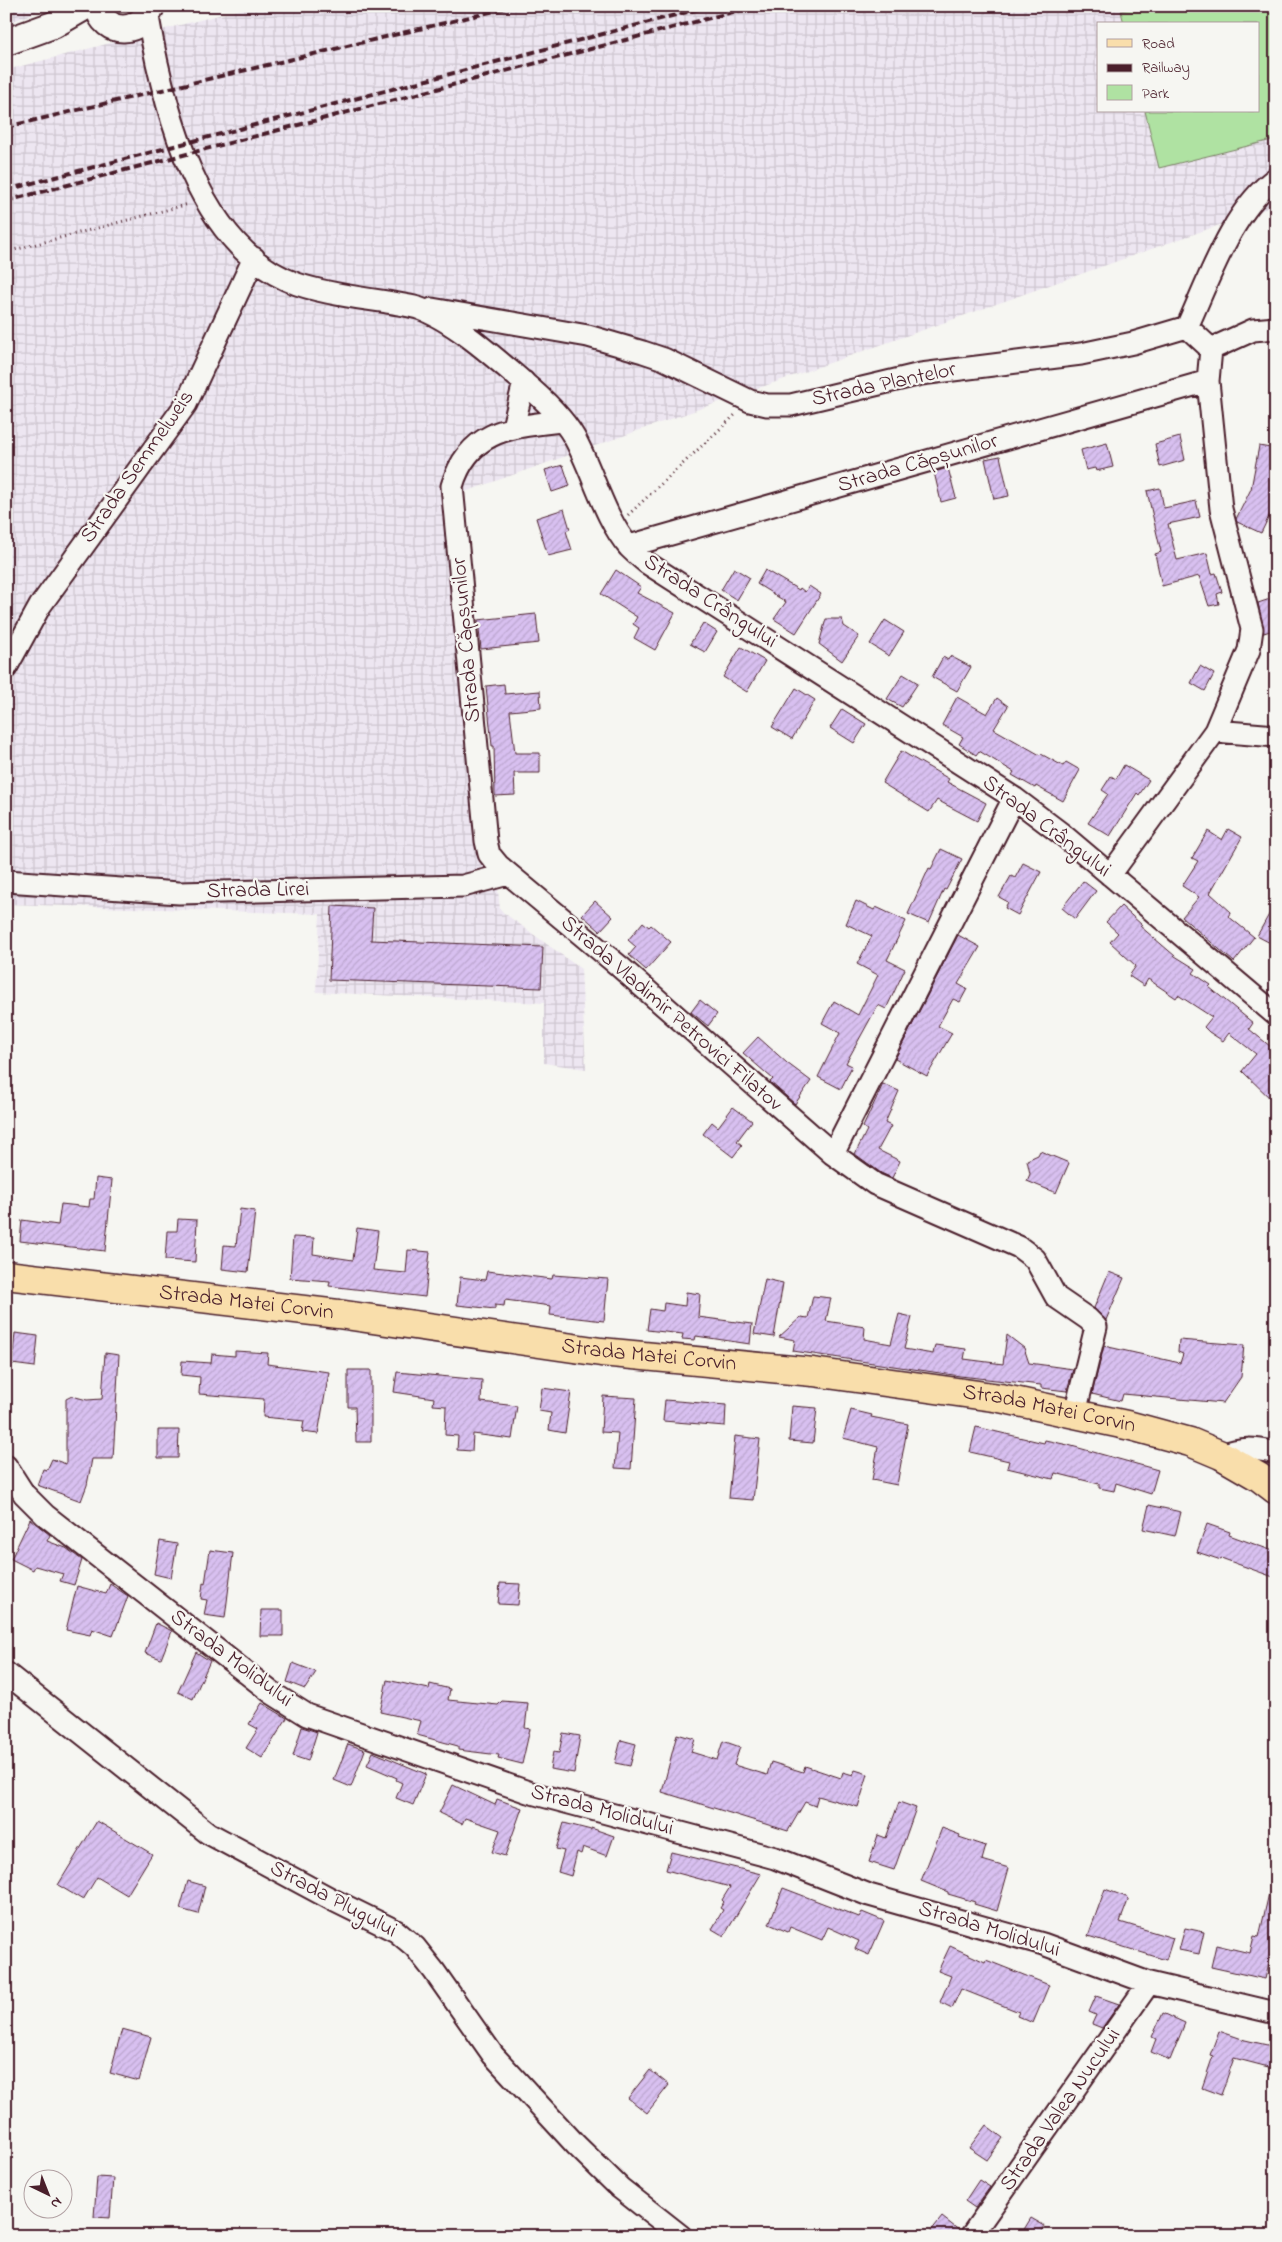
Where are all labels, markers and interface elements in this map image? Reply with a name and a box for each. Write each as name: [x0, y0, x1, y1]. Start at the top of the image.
legend: [1097, 22, 1260, 112]
text: Road: [1142, 33, 1175, 55]
text: Railway: [1142, 57, 1190, 80]
text: Park: [1142, 83, 1170, 105]
street label: Strada Plantelor: [809, 354, 959, 416]
street label: Strada Semmelweis: [73, 384, 203, 550]
street label: Strada Căpșunilor: [834, 426, 1002, 502]
street label: Strada Crângului: [636, 547, 783, 658]
street label: Strada Căpșunilor: [444, 556, 490, 724]
street label: Strada Crângului: [974, 768, 1117, 887]
street label: Strada Lirei: [206, 874, 310, 908]
street label: Strada Vladimir Petrovici Filatov: [553, 908, 790, 1120]
street label: Strada Matei Corvin: [157, 1277, 335, 1329]
street label: Strada Matei Corvin: [559, 1330, 738, 1381]
street label: Strada Matei Corvin: [961, 1377, 1138, 1443]
street label: Strada Molidului: [163, 1602, 299, 1716]
street label: Strada Molidului: [527, 1777, 677, 1845]
street label: Strada Plugului: [263, 1853, 402, 1948]
street label: Strada Molidului: [914, 1893, 1064, 1967]
street label: Strada Valea Nucului: [993, 2022, 1129, 2198]
north arrow: [22, 2170, 72, 2220]
text: N: [45, 2192, 66, 2213]

